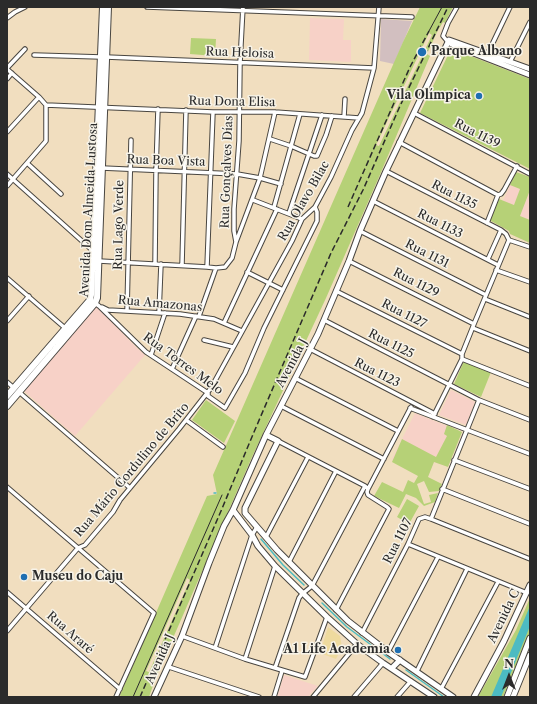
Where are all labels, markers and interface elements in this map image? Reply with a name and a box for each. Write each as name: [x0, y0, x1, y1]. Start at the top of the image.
street label: Rua Heloisa: [205, 45, 275, 61]
place label: Parque Albano: [431, 45, 522, 59]
marker: Parque Albano: [416, 46, 428, 58]
place label: Vila Olímpica: [387, 89, 471, 103]
marker: Vila Olímpica: [474, 91, 484, 101]
street label: Rua Dona Elisa: [188, 94, 276, 110]
street label: Rua Gonçalves Días: [218, 115, 236, 229]
street label: Rua 1139: [452, 116, 502, 152]
street label: Avenida Dom Almeida Lustosa: [77, 122, 101, 298]
street label: Rua Boa Vista: [126, 152, 206, 170]
street label: Rua Olavo Bilac: [275, 158, 333, 244]
street label: Rua 1135: [429, 177, 479, 213]
street label: Rua Lago Verde: [111, 180, 127, 270]
street label: Rua 1133: [415, 206, 465, 242]
street label: Rua 1131: [403, 237, 451, 271]
street label: Rua 1129: [391, 265, 441, 301]
street label: Rua Amazonas: [117, 293, 203, 315]
street label: Rua 1127: [379, 297, 429, 331]
street label: Rua 1125: [366, 326, 416, 362]
street label: Rua Torres Melo: [140, 330, 226, 398]
street label: Avenida J: [273, 336, 311, 390]
street label: Rua 1123: [352, 355, 402, 391]
street label: Rua Mário Cordulino de Brito: [72, 400, 192, 540]
street label: Rua 1107: [380, 516, 416, 566]
place label: Museu do Caju: [32, 570, 123, 584]
marker: Museu do Caju: [19, 572, 29, 582]
street label: Avenida C: [485, 587, 523, 645]
street label: Rua Araré: [44, 609, 96, 657]
street label: Avenida J: [143, 632, 177, 686]
place label: A1 Life Academia: [283, 643, 390, 657]
marker: A1 Life Academia: [393, 645, 403, 655]
north arrow: [489, 656, 529, 696]
text: N: [504, 657, 514, 671]

